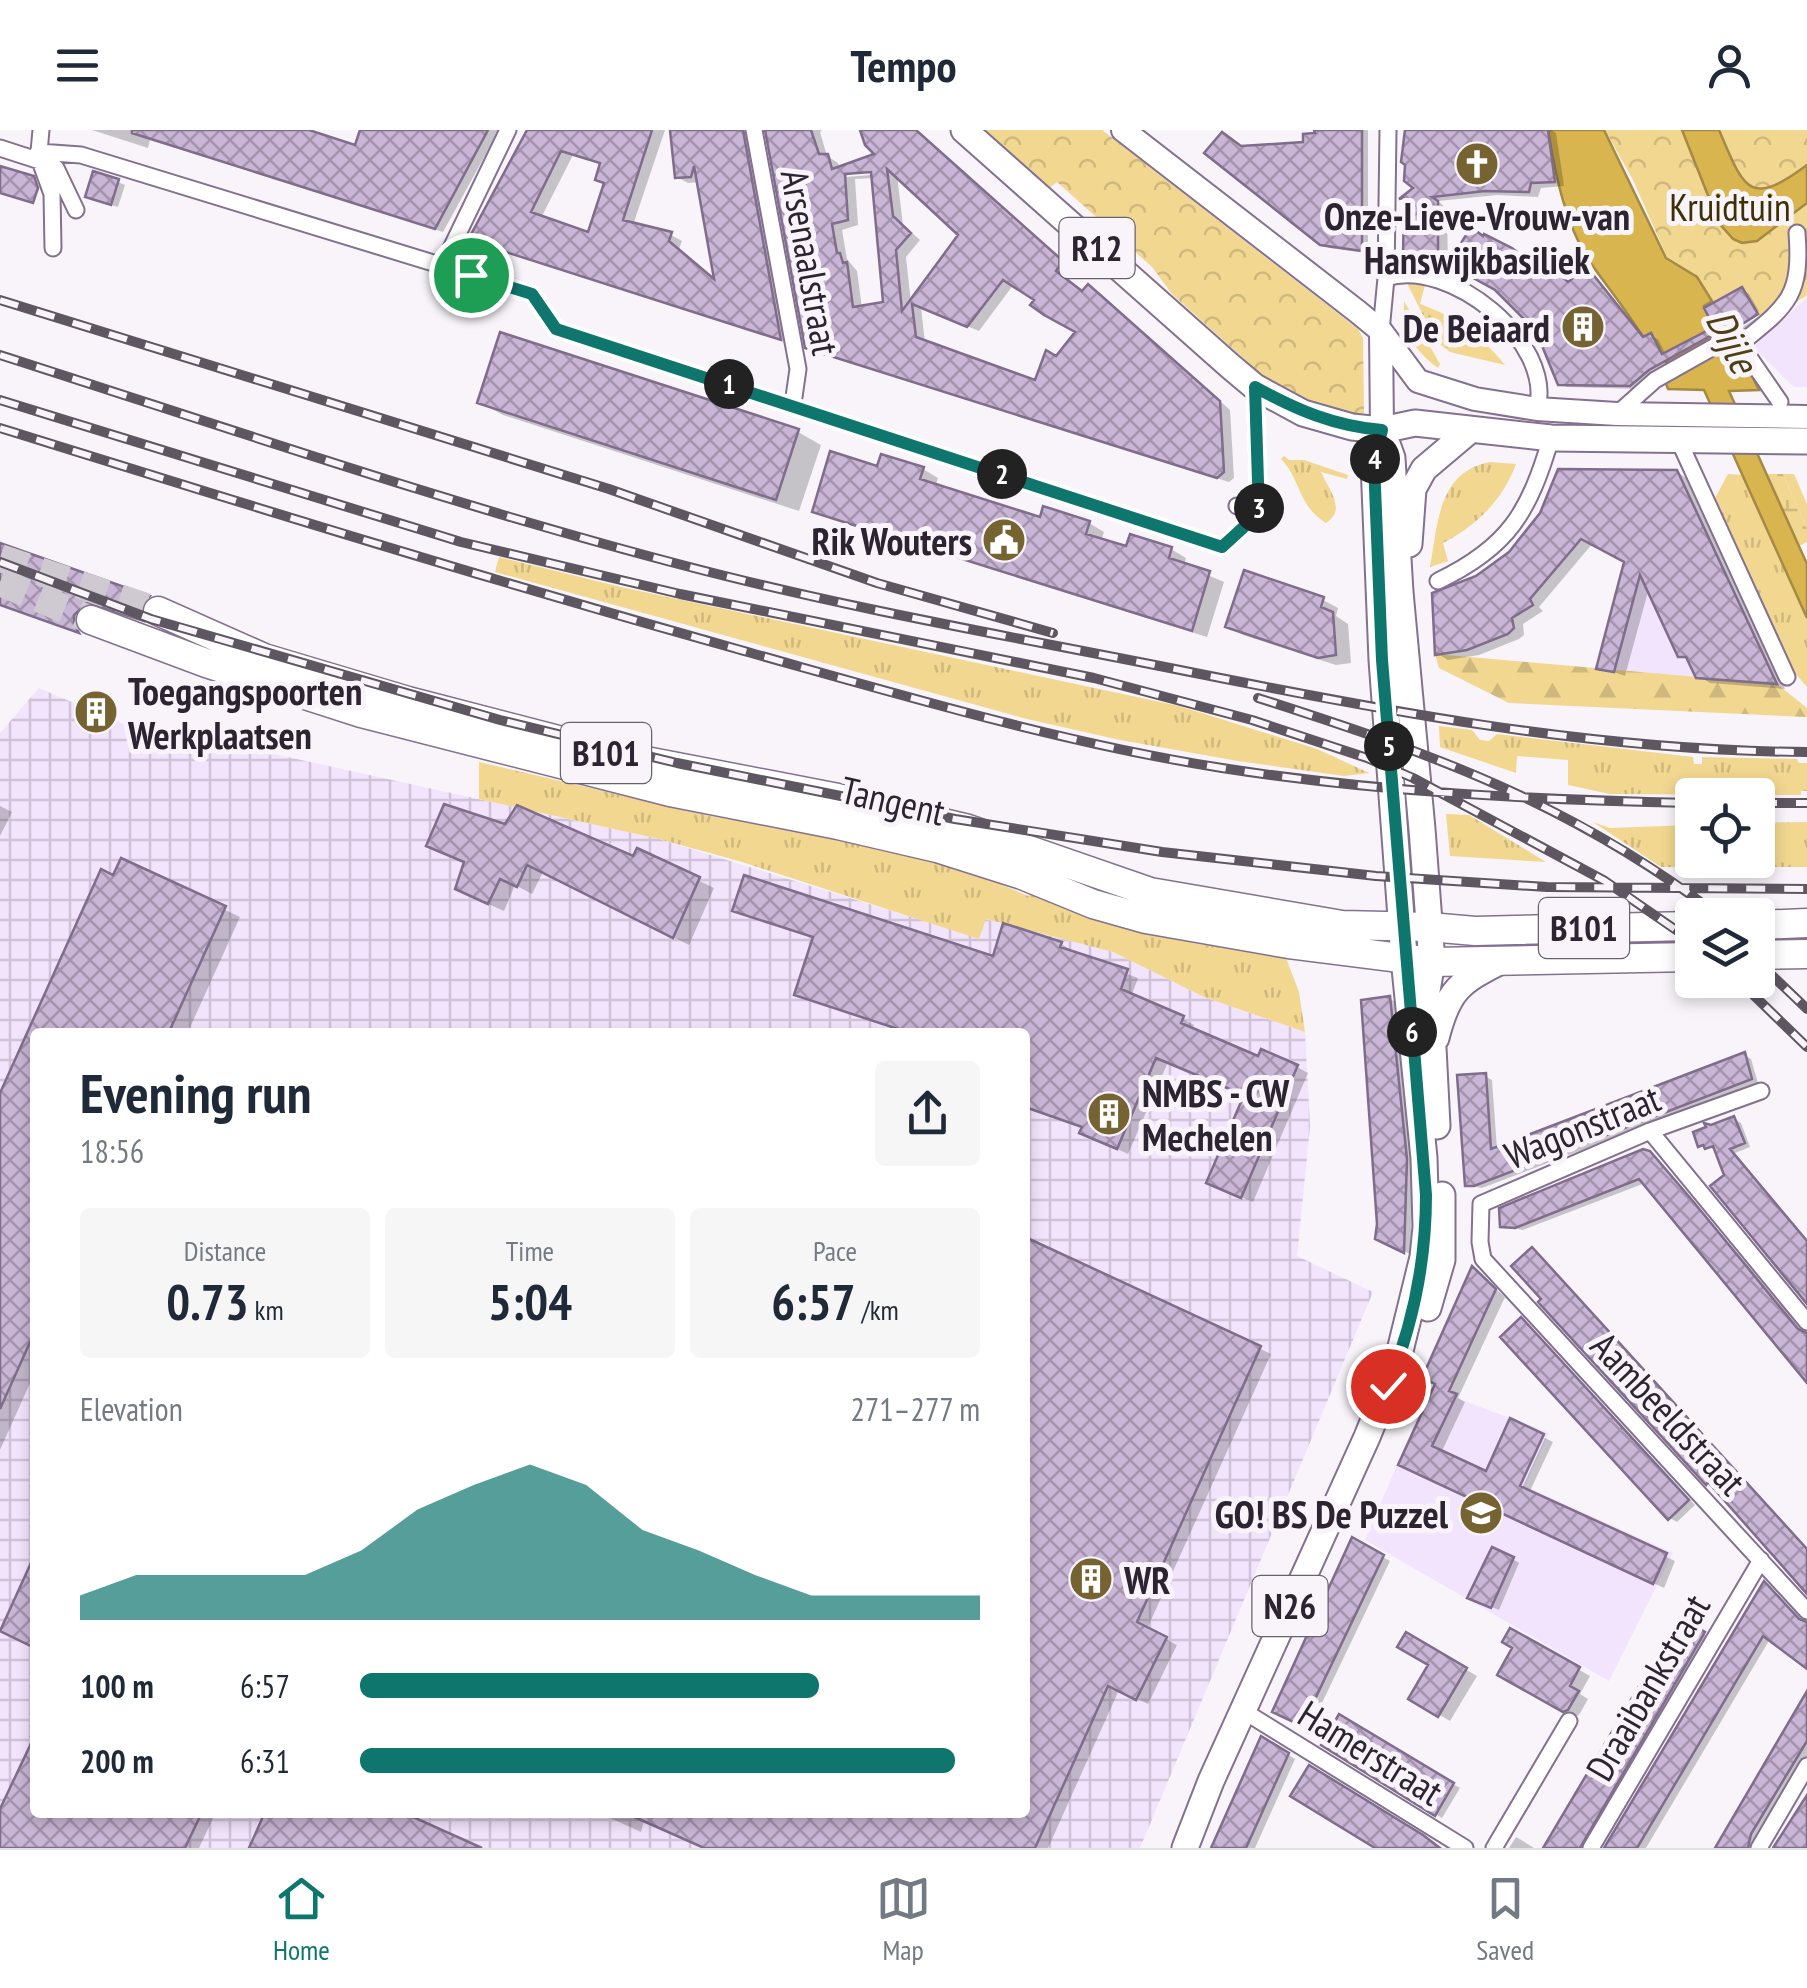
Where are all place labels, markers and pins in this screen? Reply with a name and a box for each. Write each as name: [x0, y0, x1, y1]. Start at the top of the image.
church icon: Onze-Lieve-Vrouw-van Hanswijkbasiliek: [1454, 141, 1500, 187]
place label: Onze-Lieve-Vrouw-van Hanswijkbasiliek: [1324, 191, 1630, 284]
pin: [429, 233, 514, 318]
place label: De Beiaard: [1403, 303, 1550, 352]
building icon: De Beiaard: [1560, 304, 1606, 350]
pin: 1: [704, 359, 754, 409]
pin: 4: [1350, 434, 1400, 484]
pin: 2: [977, 449, 1027, 499]
pin: 3: [1234, 483, 1284, 533]
place label: Rik Wouters: [811, 516, 972, 565]
public building icon: Rik Wouters: [981, 517, 1027, 563]
place label: Toegangspoorten Werkplaatsen: [127, 666, 362, 759]
building icon: Toegangspoorten Werkplaatsen: [73, 689, 119, 735]
pin: 5: [1364, 721, 1414, 771]
pin: 6: [1387, 1007, 1437, 1057]
place label: NMBS - CW Mechelen: [1142, 1068, 1290, 1161]
building icon: NMBS - CW Mechelen: [1086, 1091, 1132, 1137]
pin: [1346, 1344, 1431, 1429]
place label: GO! BS De Puzzel: [1215, 1489, 1449, 1538]
school or university icon: GO! BS De Puzzel: [1458, 1490, 1504, 1536]
place label: WR: [1123, 1555, 1170, 1604]
building icon: WR: [1068, 1556, 1114, 1602]

